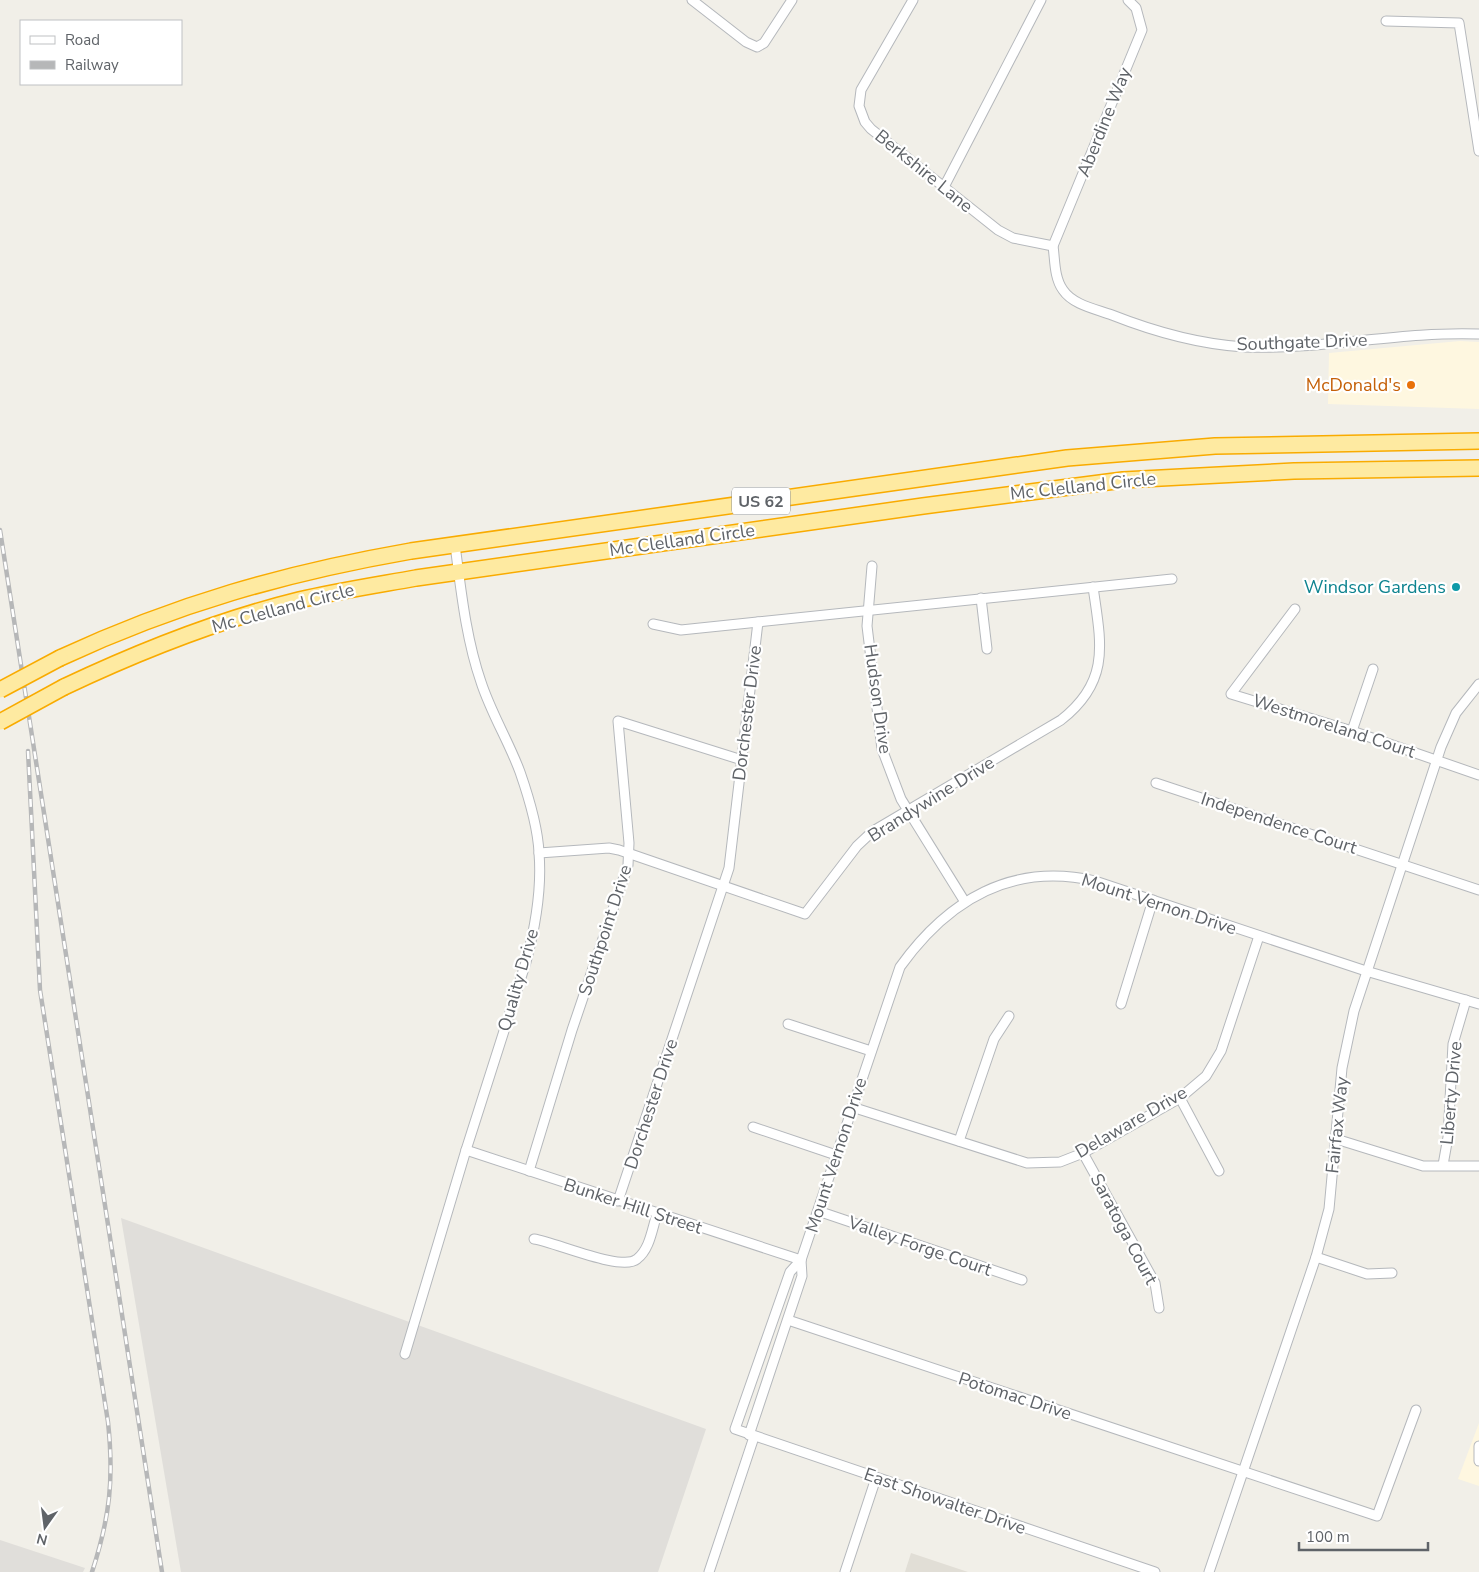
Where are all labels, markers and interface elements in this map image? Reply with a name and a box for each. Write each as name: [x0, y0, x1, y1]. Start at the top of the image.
legend: [20, 20, 182, 85]
text: Road: [65, 30, 100, 50]
text: Railway: [65, 55, 119, 75]
street label: Aberdine Way: [1071, 63, 1137, 180]
street label: Berkshire Lane: [870, 124, 978, 218]
street label: Southgate Drive: [1236, 328, 1368, 356]
place label: McDonald's: [1306, 373, 1401, 397]
marker: McDonald's: [1405, 379, 1417, 391]
street label: Mc Clelland Circle: [1009, 466, 1157, 506]
road number: US 62: [732, 488, 790, 514]
street label: Mc Clelland Circle: [608, 518, 756, 562]
place label: Windsor Gardens: [1304, 575, 1446, 599]
street label: Mc Clelland Circle: [209, 577, 357, 639]
marker: Windsor Gardens: [1450, 581, 1462, 593]
street label: Hudson Drive: [858, 643, 898, 755]
street label: Dorchester Drive: [727, 644, 767, 782]
street label: Westmoreland Court: [1250, 688, 1419, 764]
street label: Brandywine Drive: [863, 750, 999, 848]
street label: Independence Court: [1198, 786, 1361, 860]
street label: Southpoint Drive: [573, 862, 637, 998]
street label: Mount Vernon Drive: [1078, 868, 1240, 940]
street label: Quality Drive: [492, 926, 544, 1034]
street label: Dorchester Drive: [619, 1036, 683, 1172]
street label: Liberty Drive: [1435, 1040, 1467, 1146]
street label: Mount Vernon Drive: [800, 1074, 872, 1236]
street label: Fairfax Way: [1320, 1075, 1354, 1175]
street label: Delaware Drive: [1071, 1080, 1191, 1164]
street label: Saratoga Court: [1085, 1169, 1164, 1289]
street label: Bunker Hill Street: [561, 1172, 706, 1240]
street label: Valley Forge Court: [844, 1210, 996, 1282]
street label: Potomac Drive: [955, 1366, 1075, 1426]
street label: East Showalter Drive: [861, 1462, 1029, 1540]
north arrow: [20, 1502, 70, 1552]
scale bar: [1299, 1520, 1428, 1552]
text: 100 m: [1306, 1527, 1350, 1547]
text: N: [35, 1529, 49, 1550]

